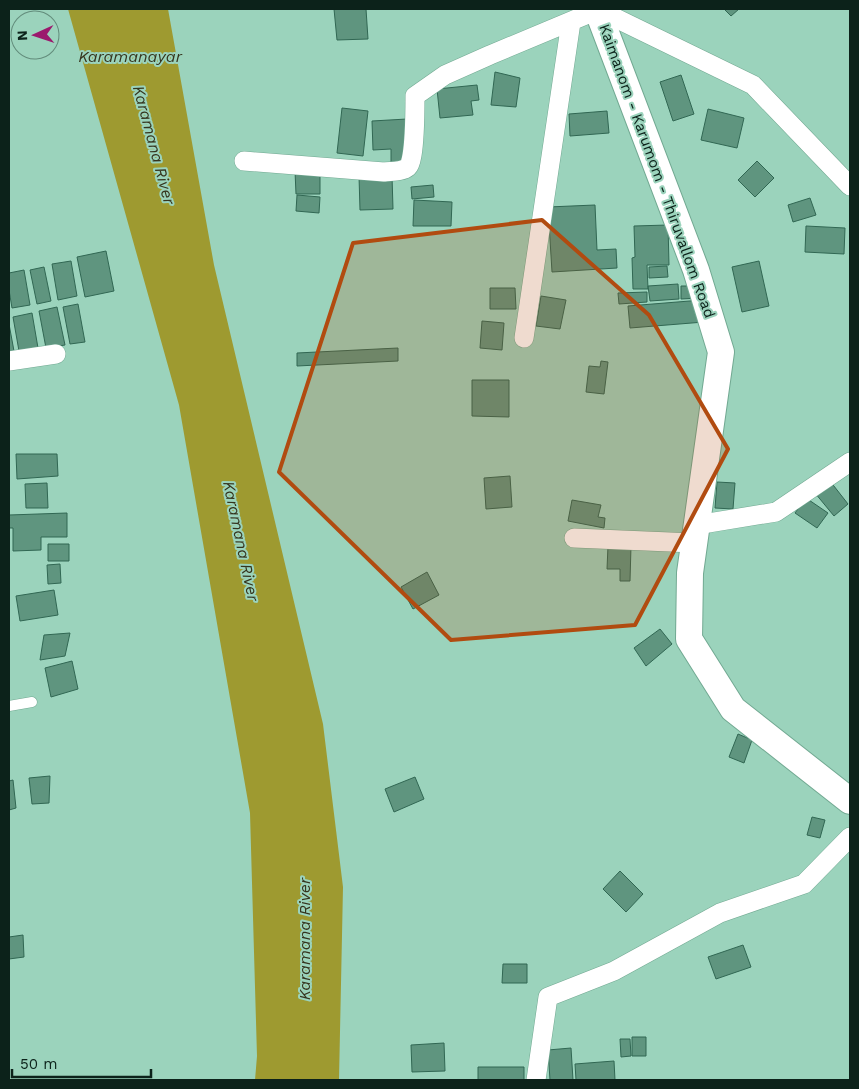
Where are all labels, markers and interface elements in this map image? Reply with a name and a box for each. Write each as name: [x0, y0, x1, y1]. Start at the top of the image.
north arrow: [10, 10, 60, 60]
street label: Kaimanom - Karumom - Thiruvallom Road: [595, 21, 719, 321]
text: N: [14, 30, 30, 41]
water label: Karamanayar: [78, 47, 183, 66]
water label: Karamana River: [129, 83, 179, 207]
water label: Karamana River: [219, 479, 263, 604]
water label: Karamana River: [295, 877, 314, 1000]
scale bar: [12, 1046, 151, 1078]
text: 50 m: [20, 1055, 57, 1073]

